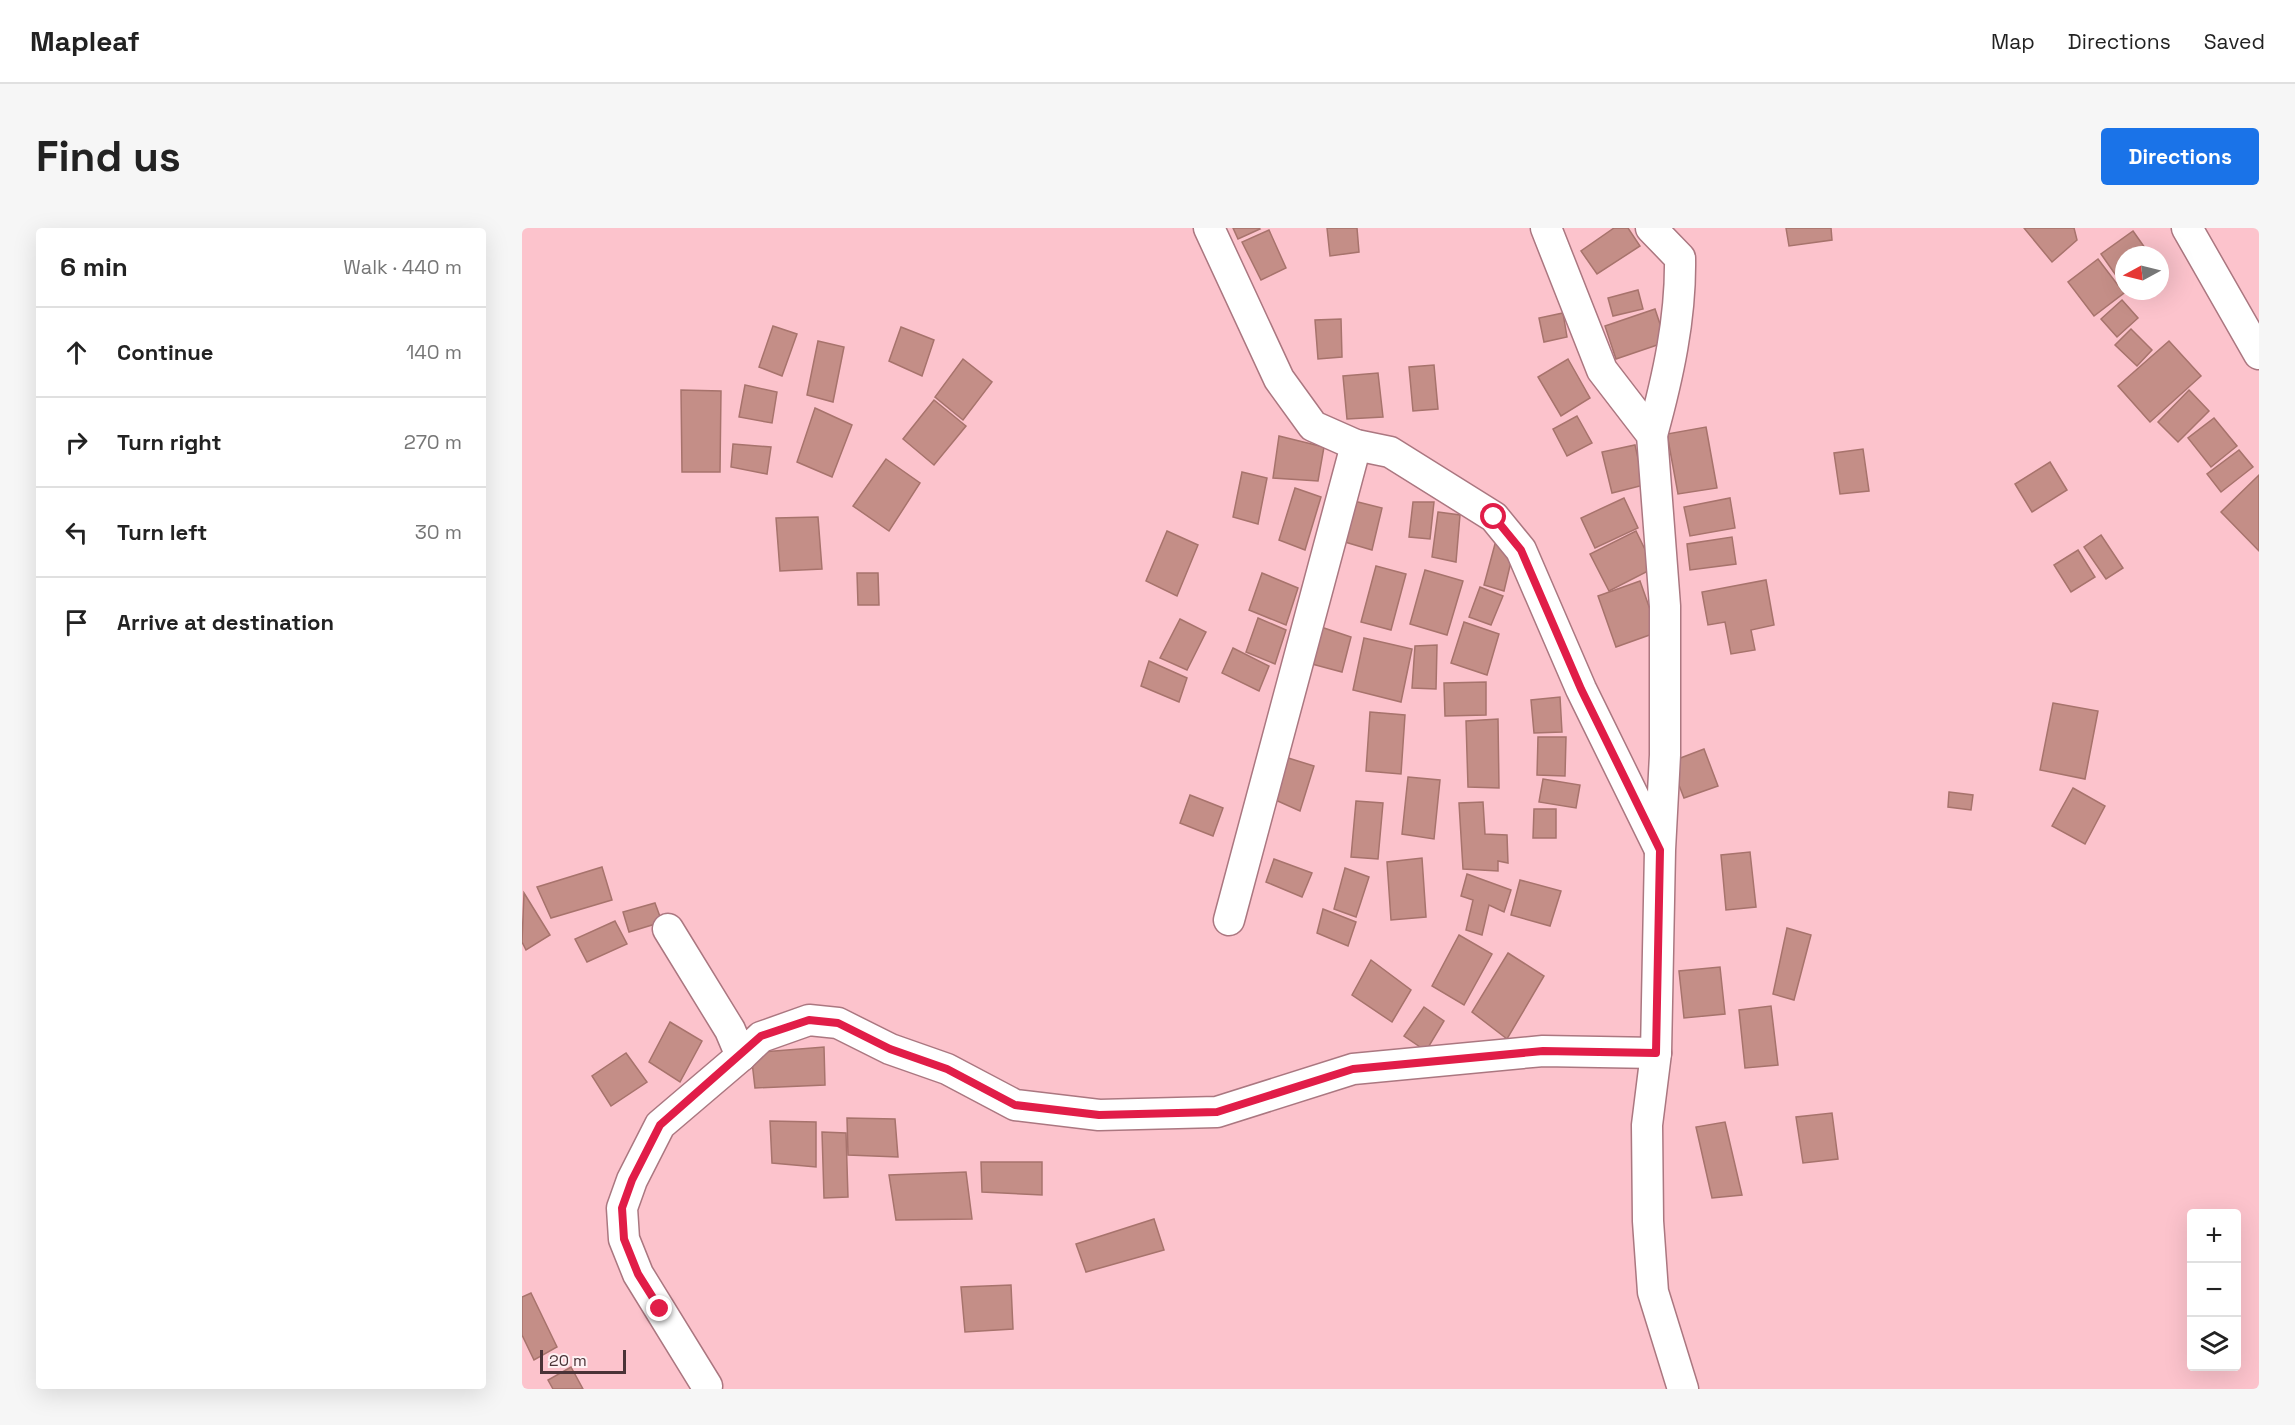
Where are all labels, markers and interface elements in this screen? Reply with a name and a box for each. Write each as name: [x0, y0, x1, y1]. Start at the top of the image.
text: Mapleaf: [30, 23, 140, 59]
text: Map: [1991, 28, 2035, 55]
text: Directions: [2068, 28, 2171, 55]
text: Saved: [2204, 28, 2265, 55]
button: Directions: [2101, 128, 2259, 185]
text: Find us: [36, 130, 181, 183]
north arrow: [2115, 246, 2169, 300]
text: 6 min: [60, 250, 128, 284]
text: Walk · 440 m: [343, 254, 462, 280]
icon: ahead: [60, 336, 93, 369]
text: Continue: [117, 338, 213, 366]
text: 140 m: [406, 339, 462, 365]
icon: right: [60, 426, 93, 459]
text: Turn right: [117, 428, 222, 456]
text: 270 m: [404, 429, 462, 455]
route start: [1480, 503, 1506, 529]
icon: left: [60, 516, 93, 549]
text: Turn left: [117, 518, 207, 546]
text: 30 m: [415, 519, 462, 545]
icon: arrive: [60, 606, 93, 639]
text: Arrive at destination: [117, 608, 334, 636]
map controls: [2187, 1209, 2241, 1371]
button: +: [2187, 1209, 2241, 1263]
button: −: [2187, 1263, 2241, 1317]
route end: [646, 1295, 672, 1321]
button: layers: [2187, 1317, 2241, 1371]
scale bar: [540, 1347, 626, 1374]
text: 20 m: [549, 1350, 587, 1371]

